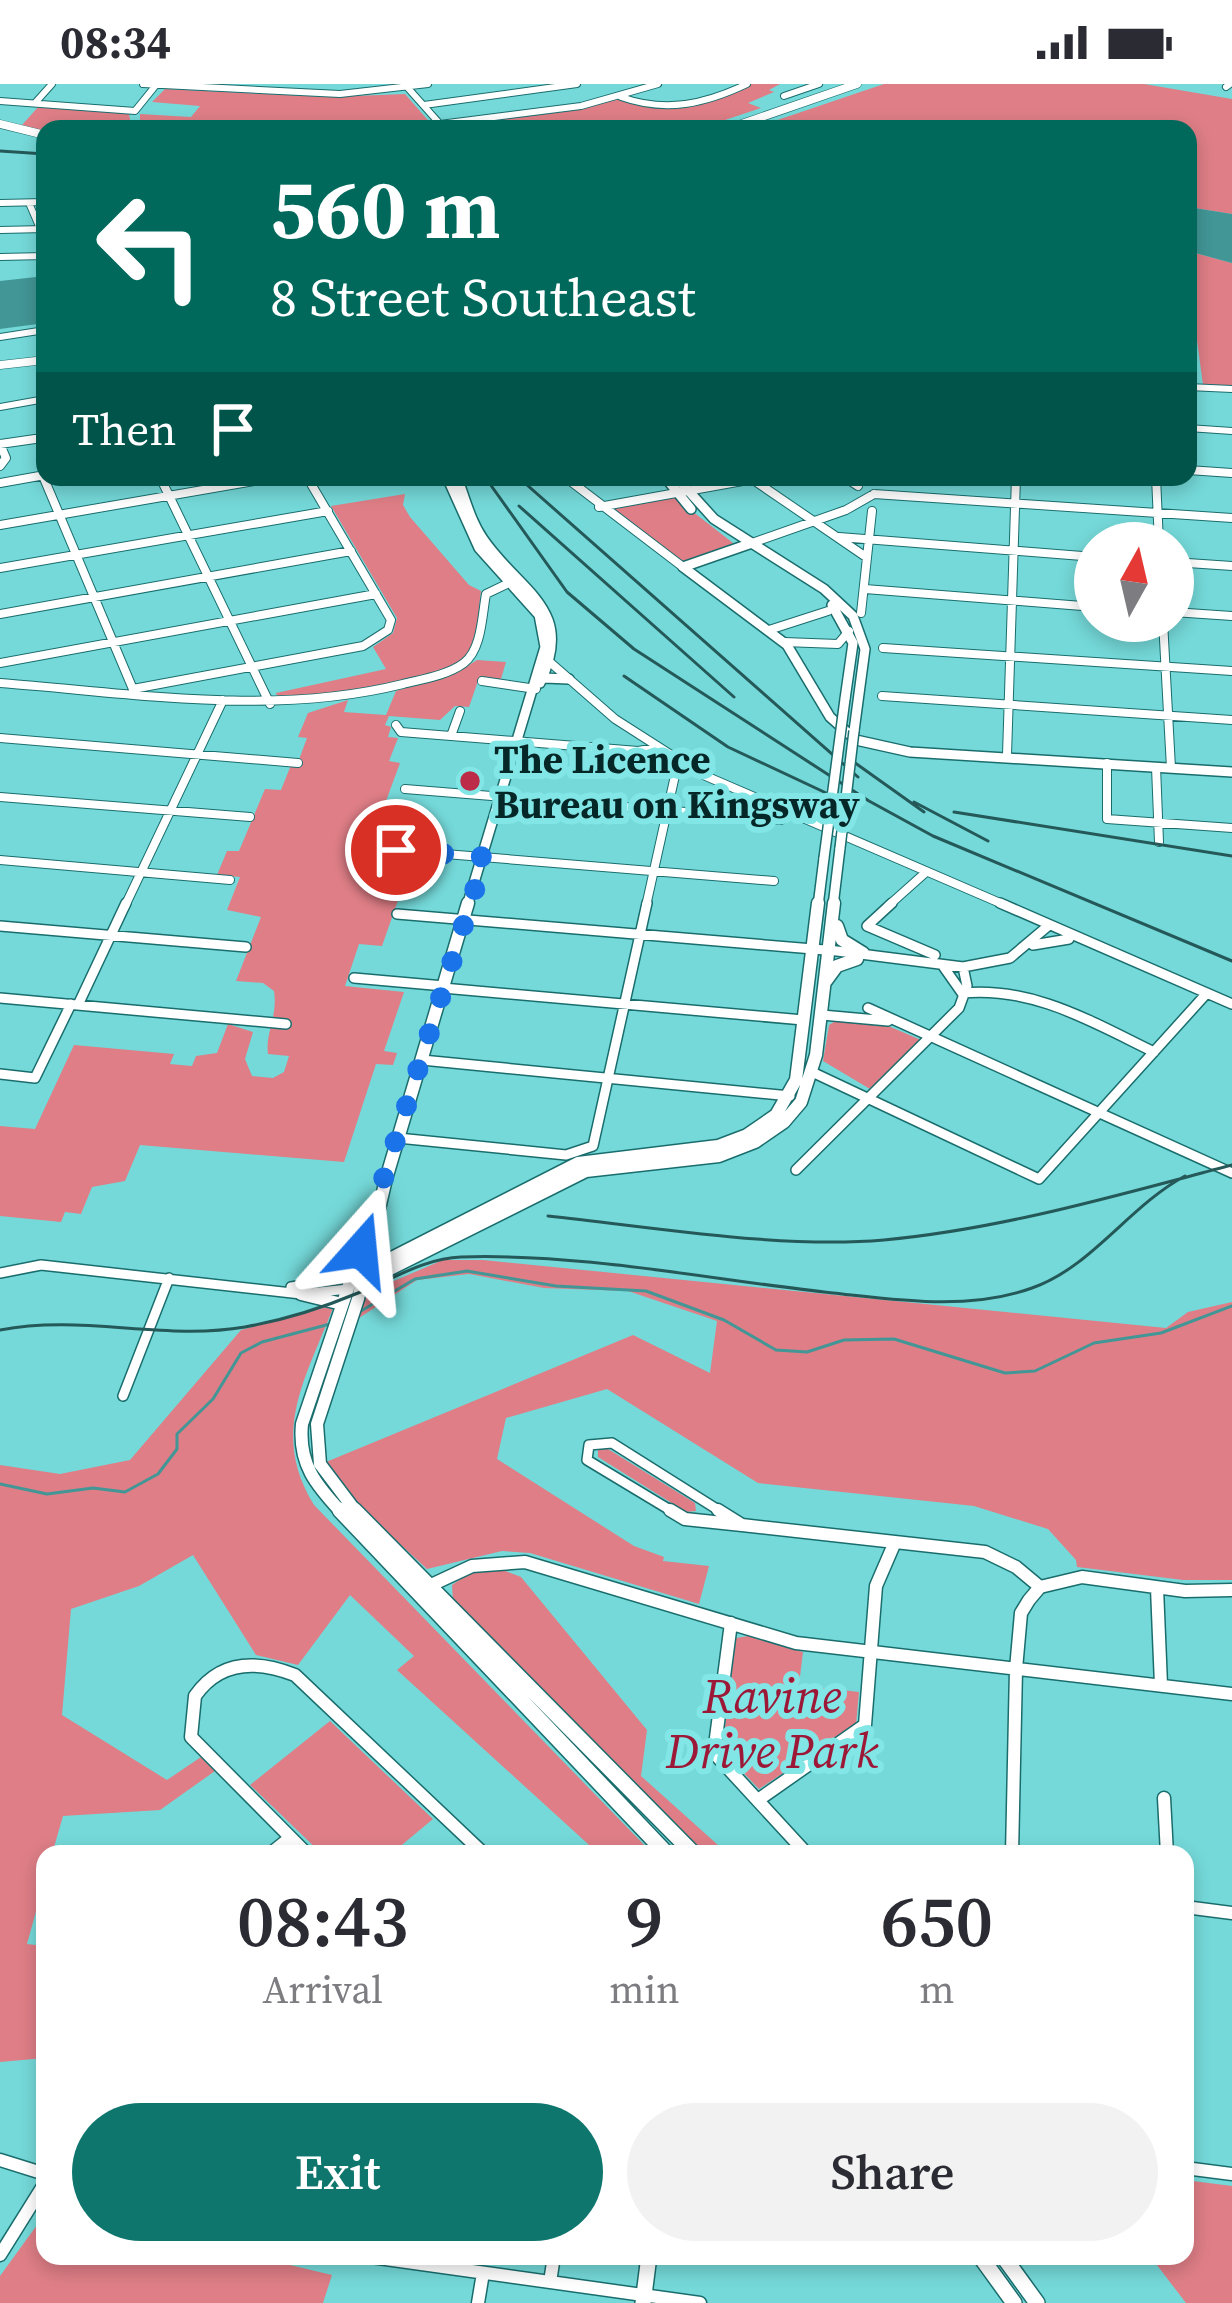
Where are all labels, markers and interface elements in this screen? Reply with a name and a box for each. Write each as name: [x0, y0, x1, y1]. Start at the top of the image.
text: 08:34: [60, 11, 171, 73]
text: 560 m: [270, 151, 501, 266]
icon: left: [72, 168, 228, 324]
text: 8 Street Southeast: [270, 260, 695, 334]
icon: arrive: [200, 396, 266, 462]
text: Then: [72, 398, 176, 460]
north arrow: [1074, 522, 1194, 642]
map controls: [1074, 522, 1194, 642]
place label: The Licence Bureau on Kingsway: [494, 733, 860, 831]
marker: The Licence Bureau on Kingsway: [457, 768, 483, 794]
pin: [345, 799, 447, 901]
icon: arrive: [363, 817, 429, 883]
position arrow: [298, 1187, 424, 1313]
park label: Ravine Drive Park: [665, 1663, 879, 1784]
text: 08:43: [237, 1871, 408, 1970]
text: 9: [626, 1871, 663, 1970]
text: 650: [881, 1871, 993, 1970]
text: Arrival: [262, 1963, 383, 2016]
text: min: [609, 1963, 680, 2016]
text: m: [919, 1963, 954, 2016]
button: Exit: [72, 2103, 603, 2241]
button: Share: [627, 2103, 1158, 2241]

